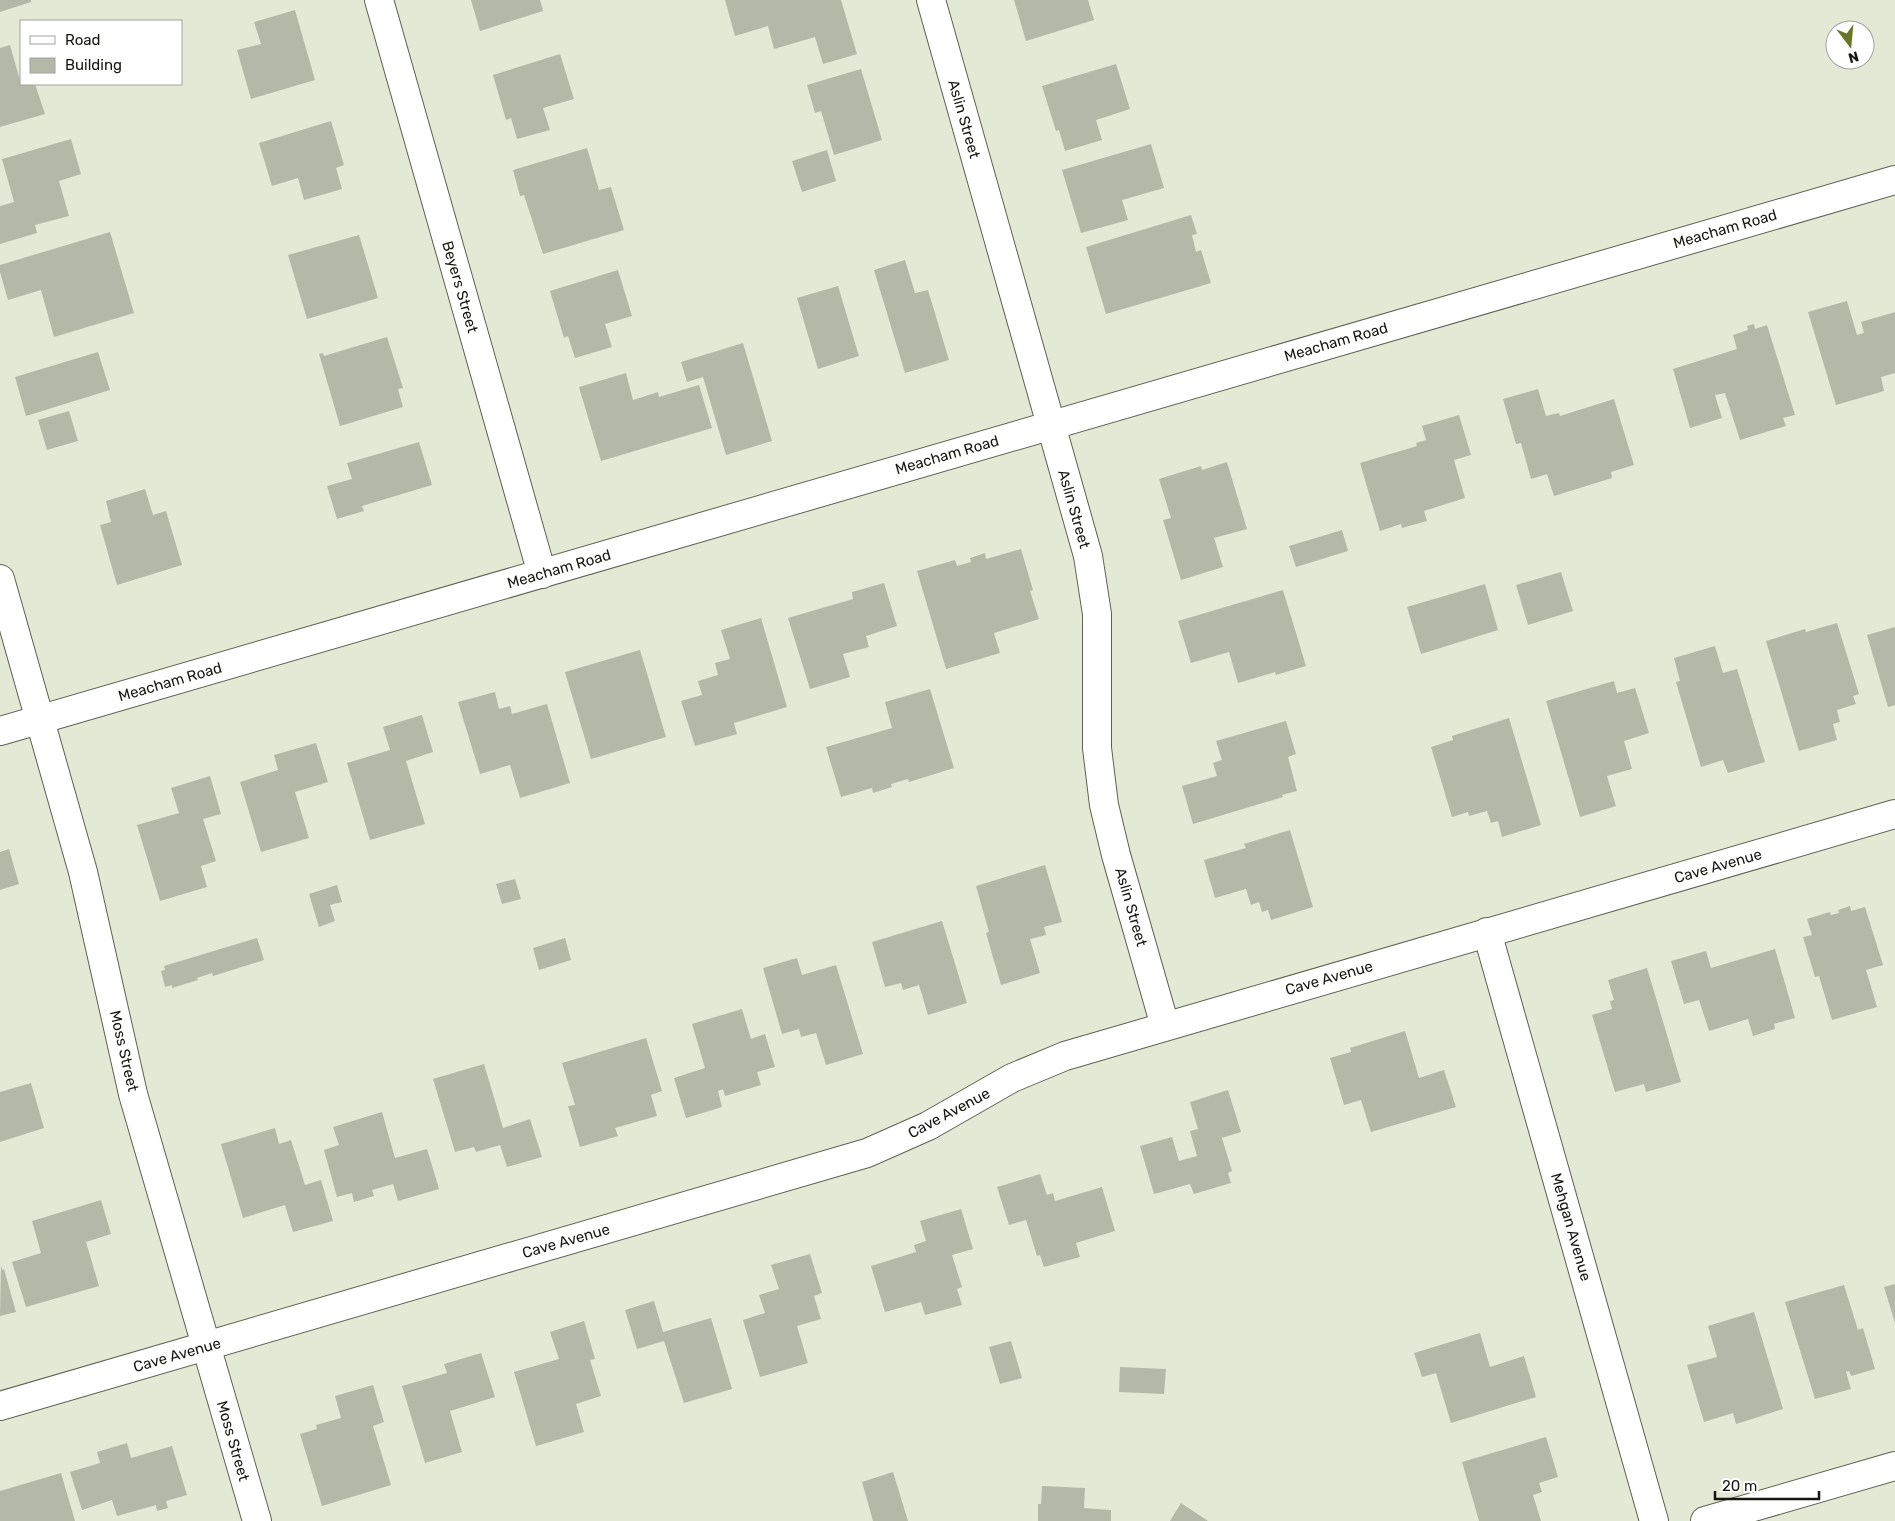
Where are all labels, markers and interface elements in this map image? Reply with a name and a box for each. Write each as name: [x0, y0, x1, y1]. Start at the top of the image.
legend: [20, 20, 182, 85]
north arrow: [1825, 20, 1875, 70]
text: Road: [65, 31, 101, 49]
text: N: [1846, 47, 1861, 67]
text: Building: [65, 56, 122, 74]
street label: Aslin Street: [944, 78, 984, 161]
street label: Meacham Road: [1671, 206, 1779, 252]
street label: Beyers Street: [438, 239, 482, 335]
street label: Meacham Road: [1282, 319, 1390, 365]
street label: Meacham Road: [893, 432, 1001, 478]
street label: Aslin Street: [1054, 468, 1094, 551]
street label: Meacham Road: [505, 546, 613, 592]
street label: Meacham Road: [116, 659, 224, 705]
street label: Cave Avenue: [1672, 845, 1764, 887]
street label: Aslin Street: [1111, 866, 1151, 949]
street label: Cave Avenue: [1283, 957, 1375, 999]
street label: Moss Street: [106, 1009, 142, 1094]
street label: Cave Avenue: [905, 1084, 993, 1142]
street label: Mehgan Avenue: [1547, 1171, 1595, 1283]
street label: Cave Avenue: [520, 1220, 612, 1262]
street label: Cave Avenue: [131, 1334, 223, 1376]
street label: Moss Street: [213, 1399, 253, 1483]
scale bar: [1715, 1468, 1819, 1500]
text: 20 m: [1722, 1477, 1757, 1495]

